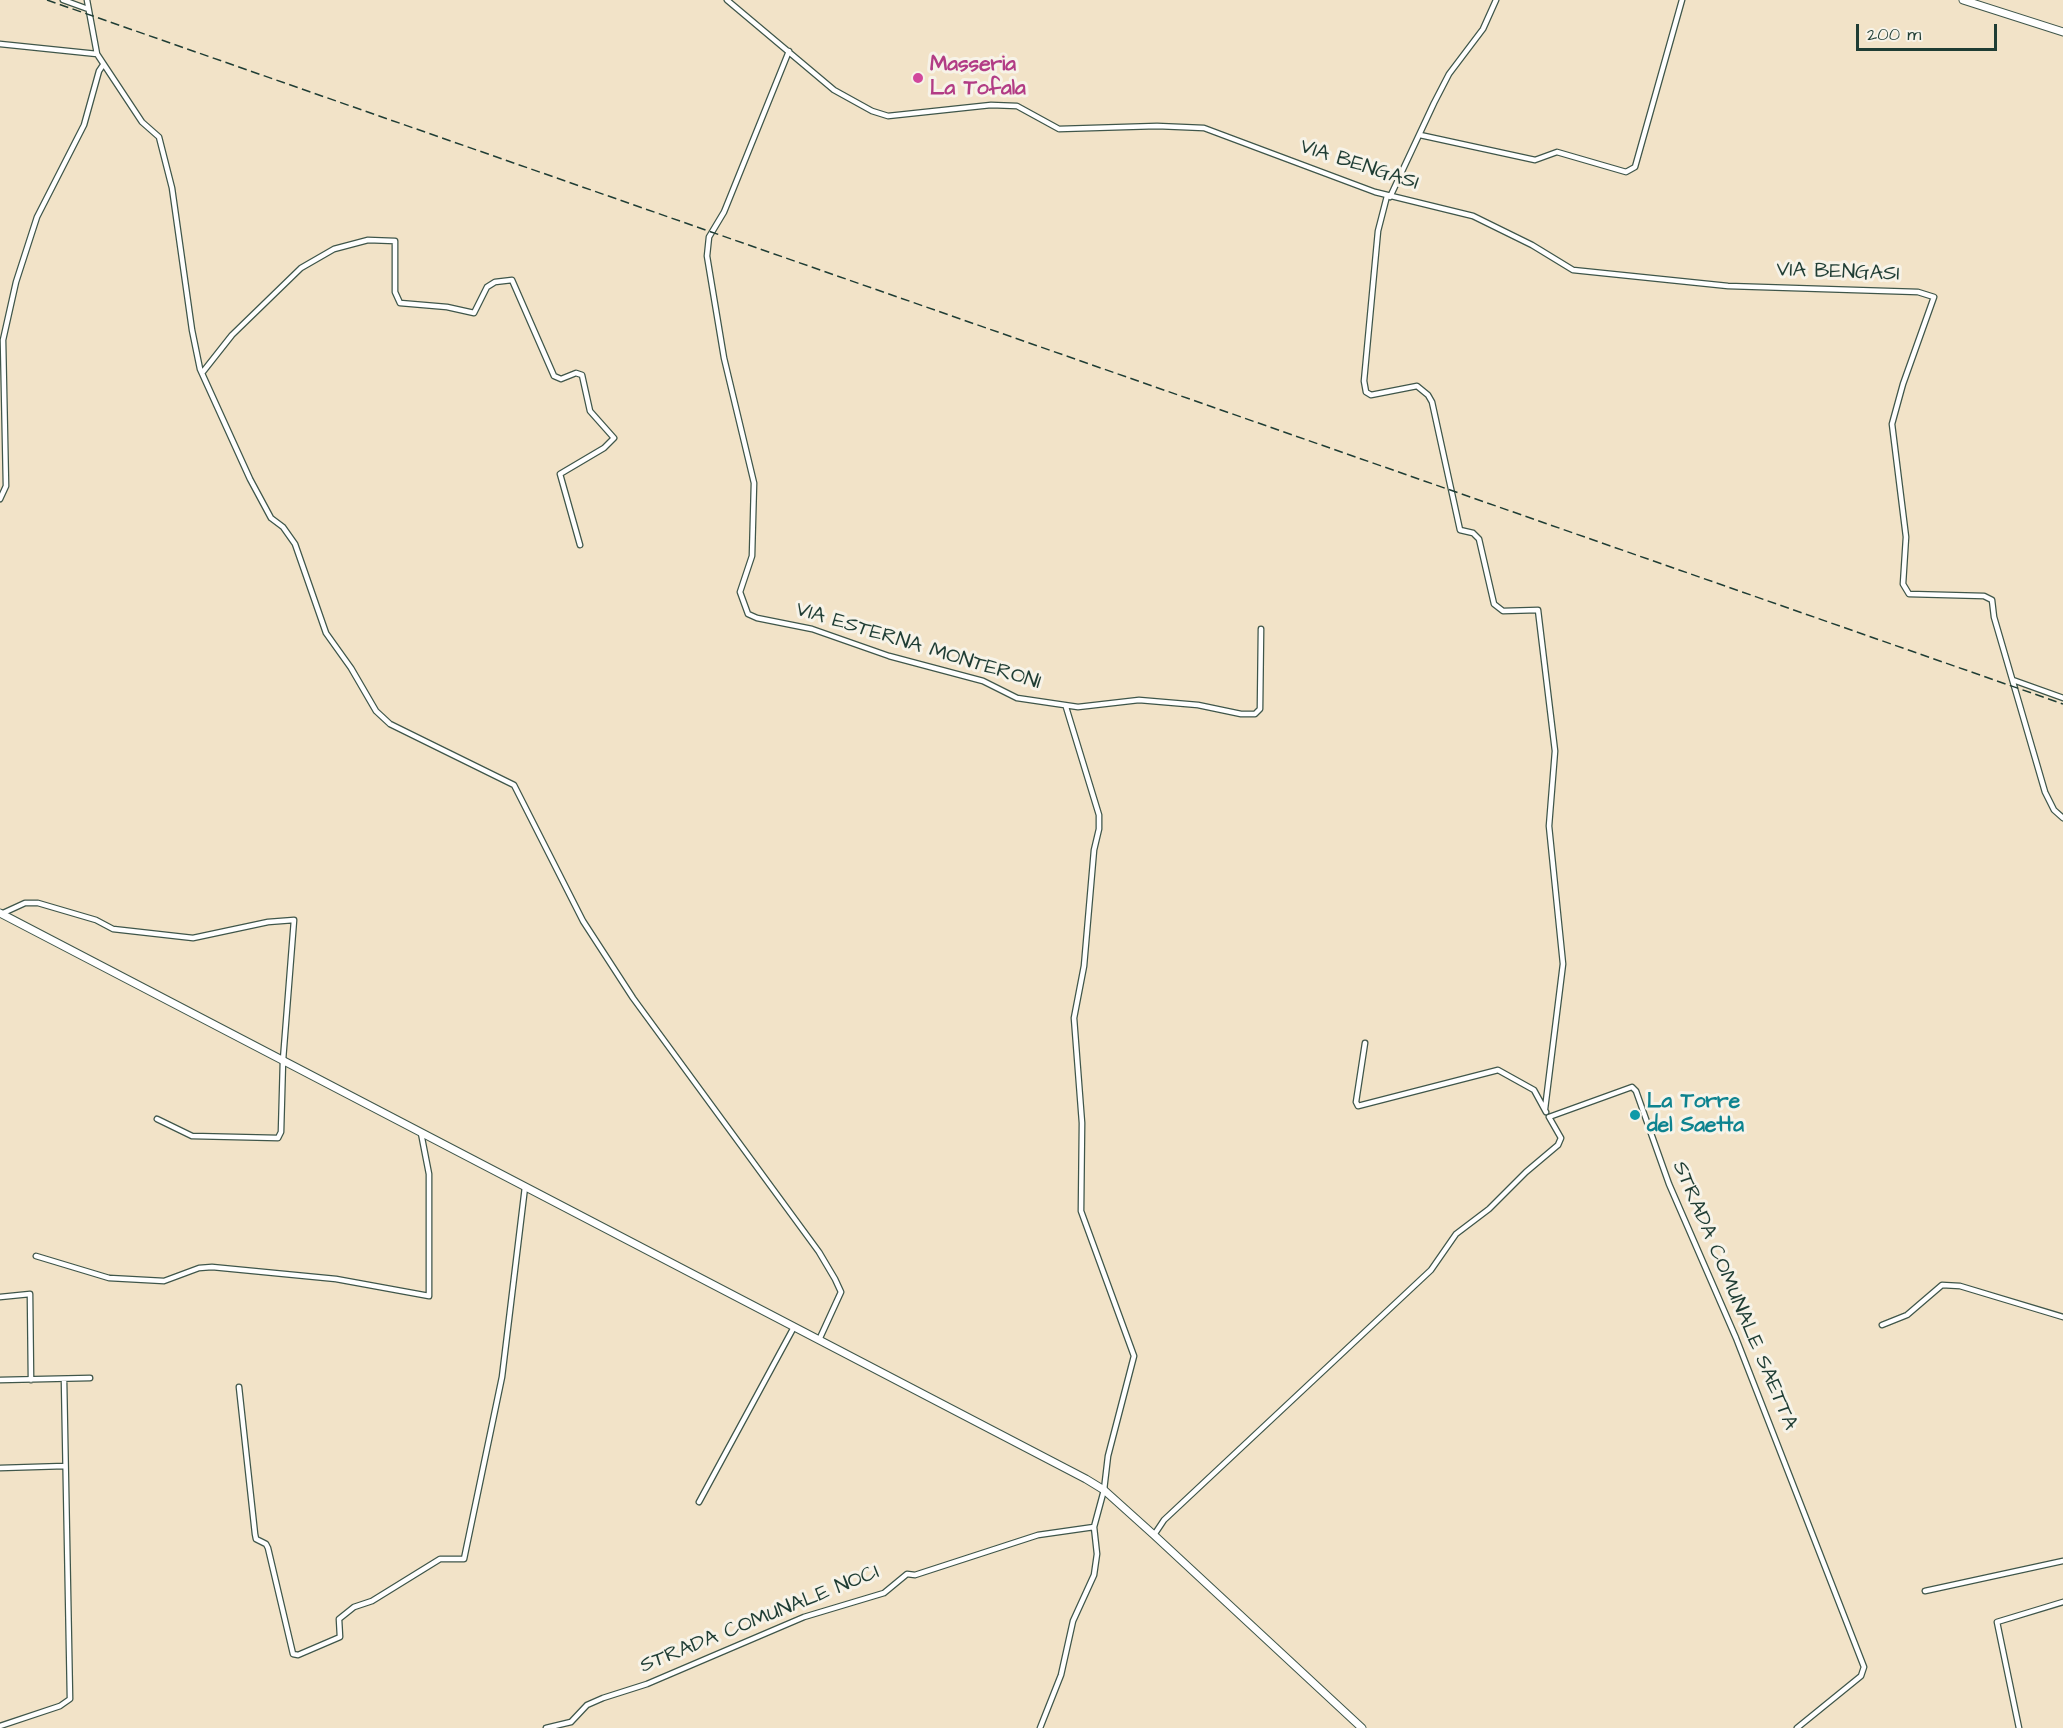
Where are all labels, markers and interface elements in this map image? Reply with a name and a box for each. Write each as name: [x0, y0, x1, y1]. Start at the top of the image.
scale bar: [1859, 12, 2000, 50]
text: 200 m: [1867, 22, 1921, 47]
place label: Masseria La Tofala: [930, 53, 1026, 103]
marker: Masseria La Tofala: [911, 71, 925, 85]
street label: VIA BENGASI: [1296, 135, 1422, 197]
street label: VIA BENGASI: [1776, 258, 1900, 288]
street label: VIA ESTERNA MONTERONI: [792, 598, 1044, 696]
place label: La Torre del Saetta: [1647, 1090, 1744, 1140]
marker: La Torre del Saetta: [1628, 1108, 1642, 1122]
street label: STRADA COMUNALE SAETTA: [1666, 1158, 1802, 1434]
street label: STRADA COMUNALE NOCI: [637, 1560, 883, 1680]

